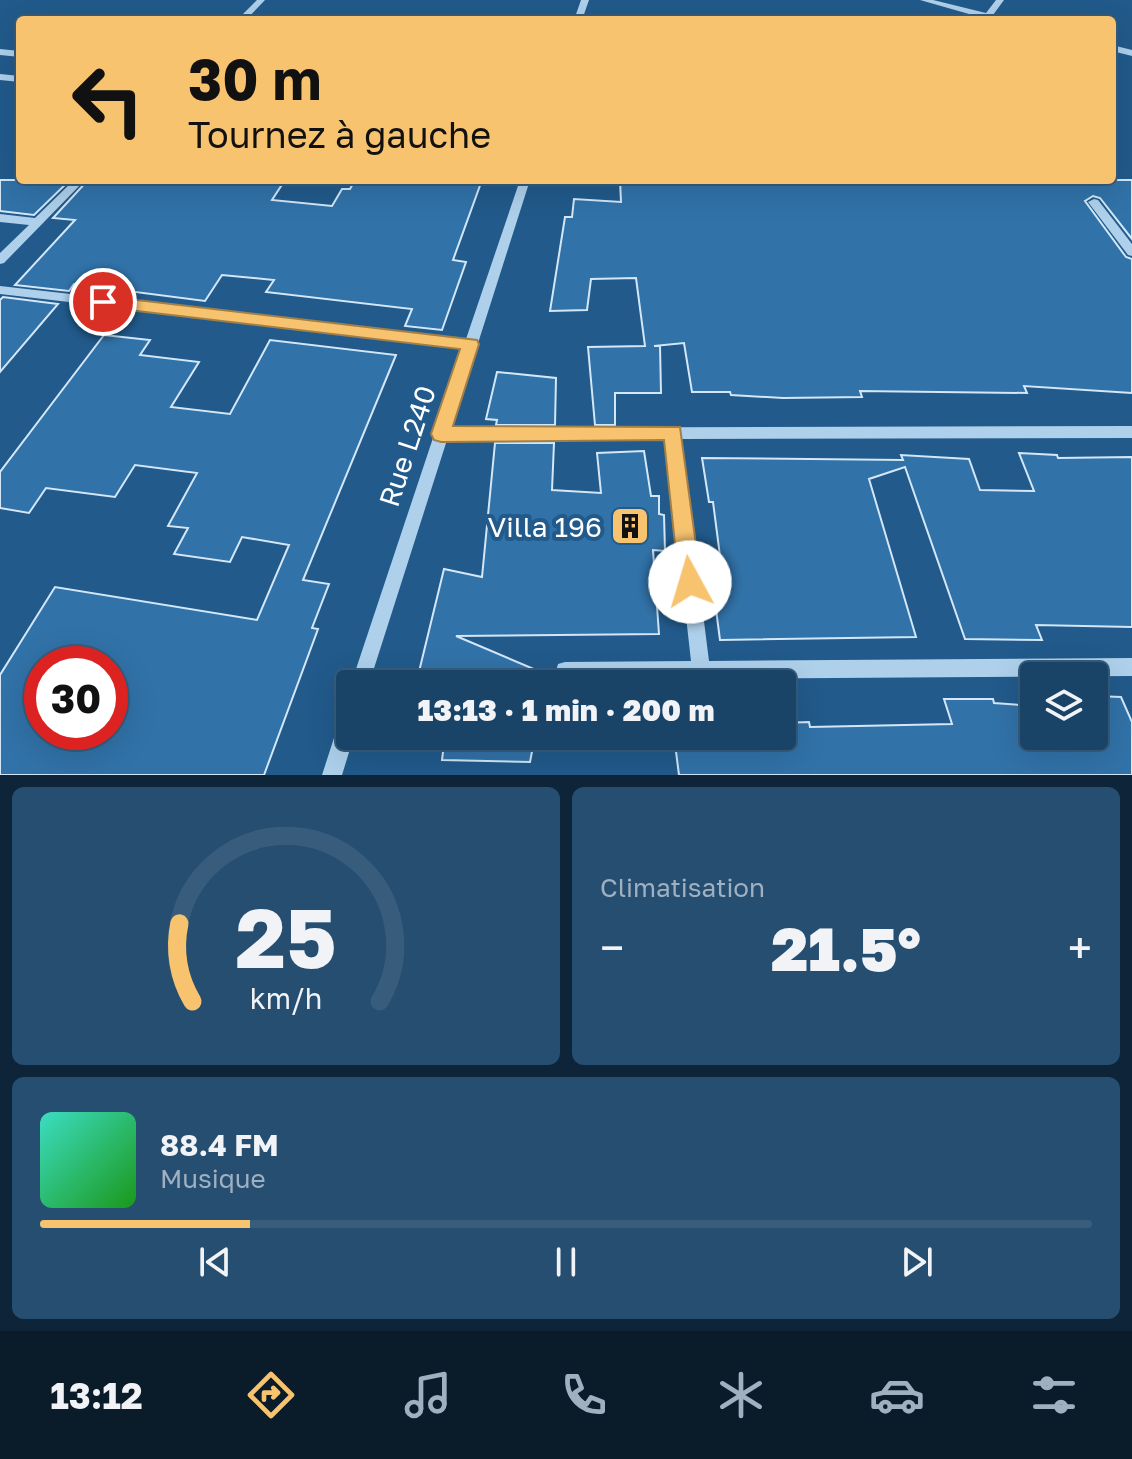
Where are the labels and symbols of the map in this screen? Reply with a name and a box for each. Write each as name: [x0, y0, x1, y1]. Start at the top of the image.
pin: [69, 268, 137, 336]
street label: Rue L240: [372, 381, 442, 511]
building icon: Villa 196: [609, 505, 651, 547]
place label: Villa 196: [488, 510, 602, 543]
position arrow: [648, 540, 732, 624]
speed limit sign: 30: [24, 646, 128, 750]

